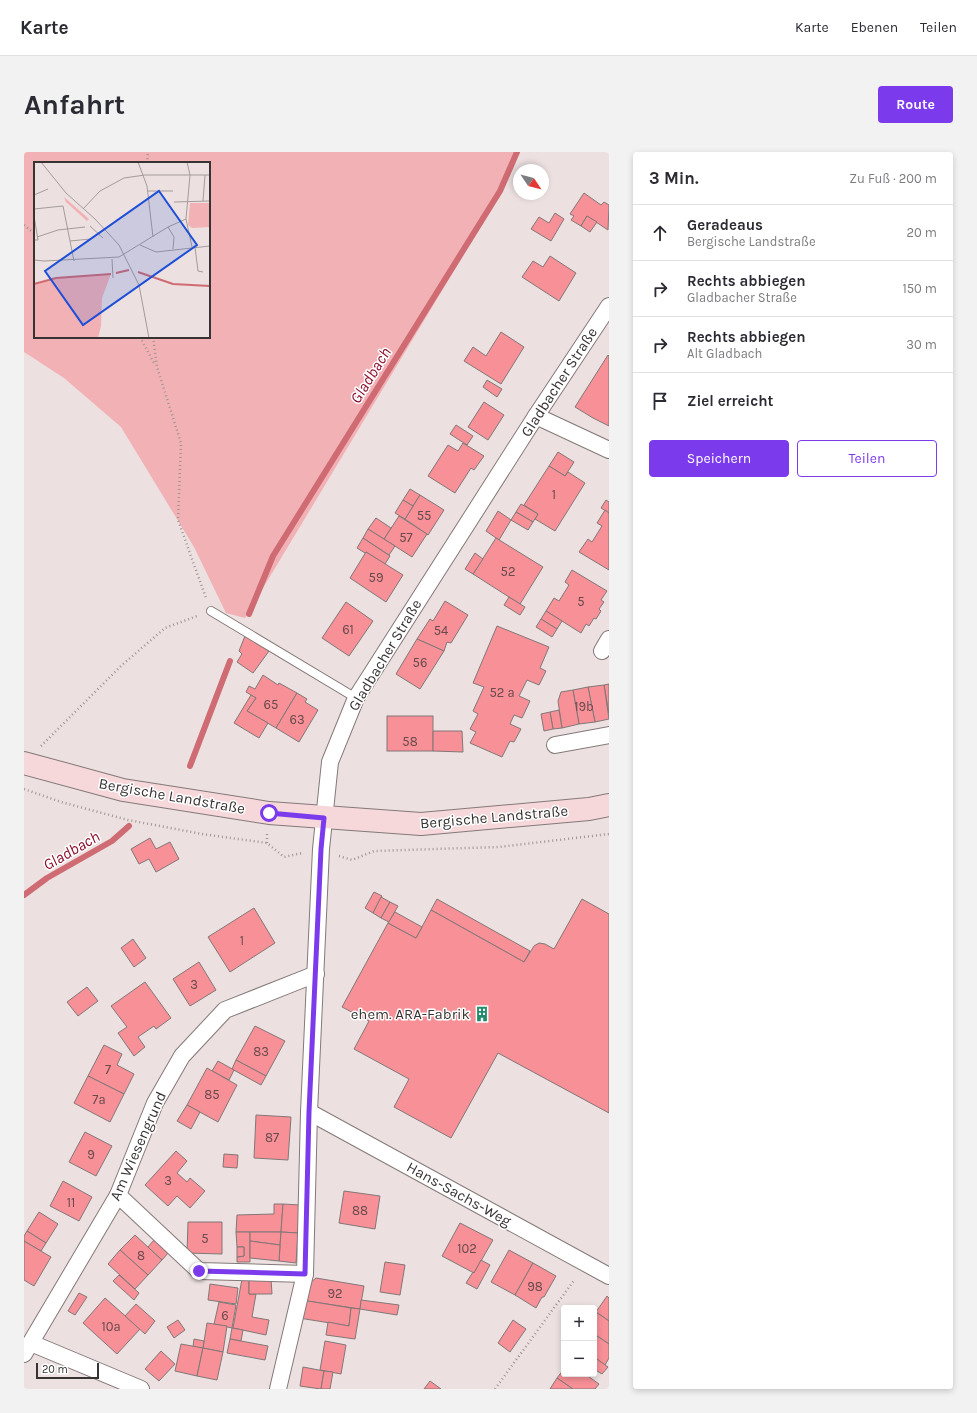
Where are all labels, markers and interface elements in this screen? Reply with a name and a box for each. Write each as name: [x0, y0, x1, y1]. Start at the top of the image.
text: Karte: [20, 17, 69, 39]
text: Karte: [795, 19, 829, 36]
text: Ebenen: [851, 19, 898, 36]
text: Teilen: [920, 19, 957, 36]
button: Route: [878, 86, 953, 123]
text: Anfahrt: [24, 88, 125, 121]
inset map: [34, 162, 210, 338]
north arrow: [513, 164, 549, 200]
text: 3 Min.: [649, 168, 699, 188]
text: Zu Fuß · 200 m: [849, 171, 937, 186]
text: Geradeaus: [687, 216, 763, 234]
icon: ahead: [649, 222, 671, 244]
text: 20 m: [907, 225, 937, 240]
text: Bergische Landstraße: [687, 234, 816, 249]
text: Rechts abbiegen: [687, 272, 806, 290]
icon: right: [649, 278, 671, 300]
text: 150 m: [902, 281, 937, 296]
text: Gladbacher Straße: [687, 290, 797, 305]
street label: Gladbacher Straße: [517, 324, 601, 440]
text: Rechts abbiegen: [687, 328, 806, 346]
icon: right: [649, 334, 671, 356]
text: 30 m: [906, 337, 937, 352]
water label: Gladbach: [346, 344, 395, 407]
text: Alt Gladbach: [687, 346, 762, 361]
icon: arrive: [649, 390, 671, 412]
text: Ziel erreicht: [687, 392, 773, 410]
button: Speichern: [649, 440, 789, 477]
button: Teilen: [797, 440, 937, 477]
house number: 1: [552, 487, 556, 502]
house number: 55: [417, 508, 431, 523]
house number: 57: [399, 530, 413, 545]
house number: 52: [501, 564, 515, 579]
house number: 59: [369, 570, 383, 585]
house number: 5: [577, 594, 585, 609]
street label: Gladbacher Straße: [345, 596, 425, 714]
house number: 61: [342, 622, 354, 637]
house number: 54: [434, 623, 448, 638]
house number: 56: [413, 655, 427, 670]
house number: 52 a: [489, 685, 515, 700]
house number: 65: [264, 697, 278, 712]
house number: 19b: [574, 699, 594, 714]
house number: 63: [289, 712, 305, 727]
house number: 58: [402, 734, 418, 749]
street label: Bergische Landstraße: [97, 774, 247, 818]
street label: Bergische Landstraße: [419, 802, 569, 832]
route start: [260, 804, 278, 822]
water label: Gladbach: [39, 827, 103, 874]
house number: 1: [240, 933, 244, 948]
house number: 3: [190, 977, 198, 992]
place label: ehem. ARA-Fabrik: [351, 1005, 470, 1023]
building icon: ehem. ARA-Fabrik: [473, 1005, 491, 1023]
house number: 83: [253, 1044, 269, 1059]
house number: 7: [105, 1062, 111, 1077]
house number: 85: [204, 1087, 220, 1102]
street label: Am Wiesengrund: [106, 1089, 170, 1203]
house number: 7a: [92, 1092, 106, 1107]
house number: 87: [265, 1130, 279, 1145]
house number: 9: [87, 1147, 95, 1162]
street label: Hans-Sachs-Weg: [404, 1158, 515, 1230]
house number: 3: [164, 1173, 172, 1188]
house number: 11: [67, 1195, 75, 1210]
house number: 88: [352, 1203, 368, 1218]
house number: 5: [201, 1231, 209, 1246]
house number: 102: [457, 1241, 477, 1256]
house number: 8: [137, 1248, 145, 1263]
route end: [190, 1262, 208, 1280]
house number: 98: [527, 1279, 543, 1294]
house number: 92: [327, 1286, 343, 1301]
map controls: [561, 1305, 597, 1377]
button: +: [561, 1305, 597, 1341]
house number: 6: [221, 1308, 229, 1323]
house number: 10a: [101, 1319, 121, 1334]
button: −: [561, 1341, 597, 1377]
scale bar: [36, 1361, 99, 1380]
text: 20 m: [42, 1363, 68, 1376]

